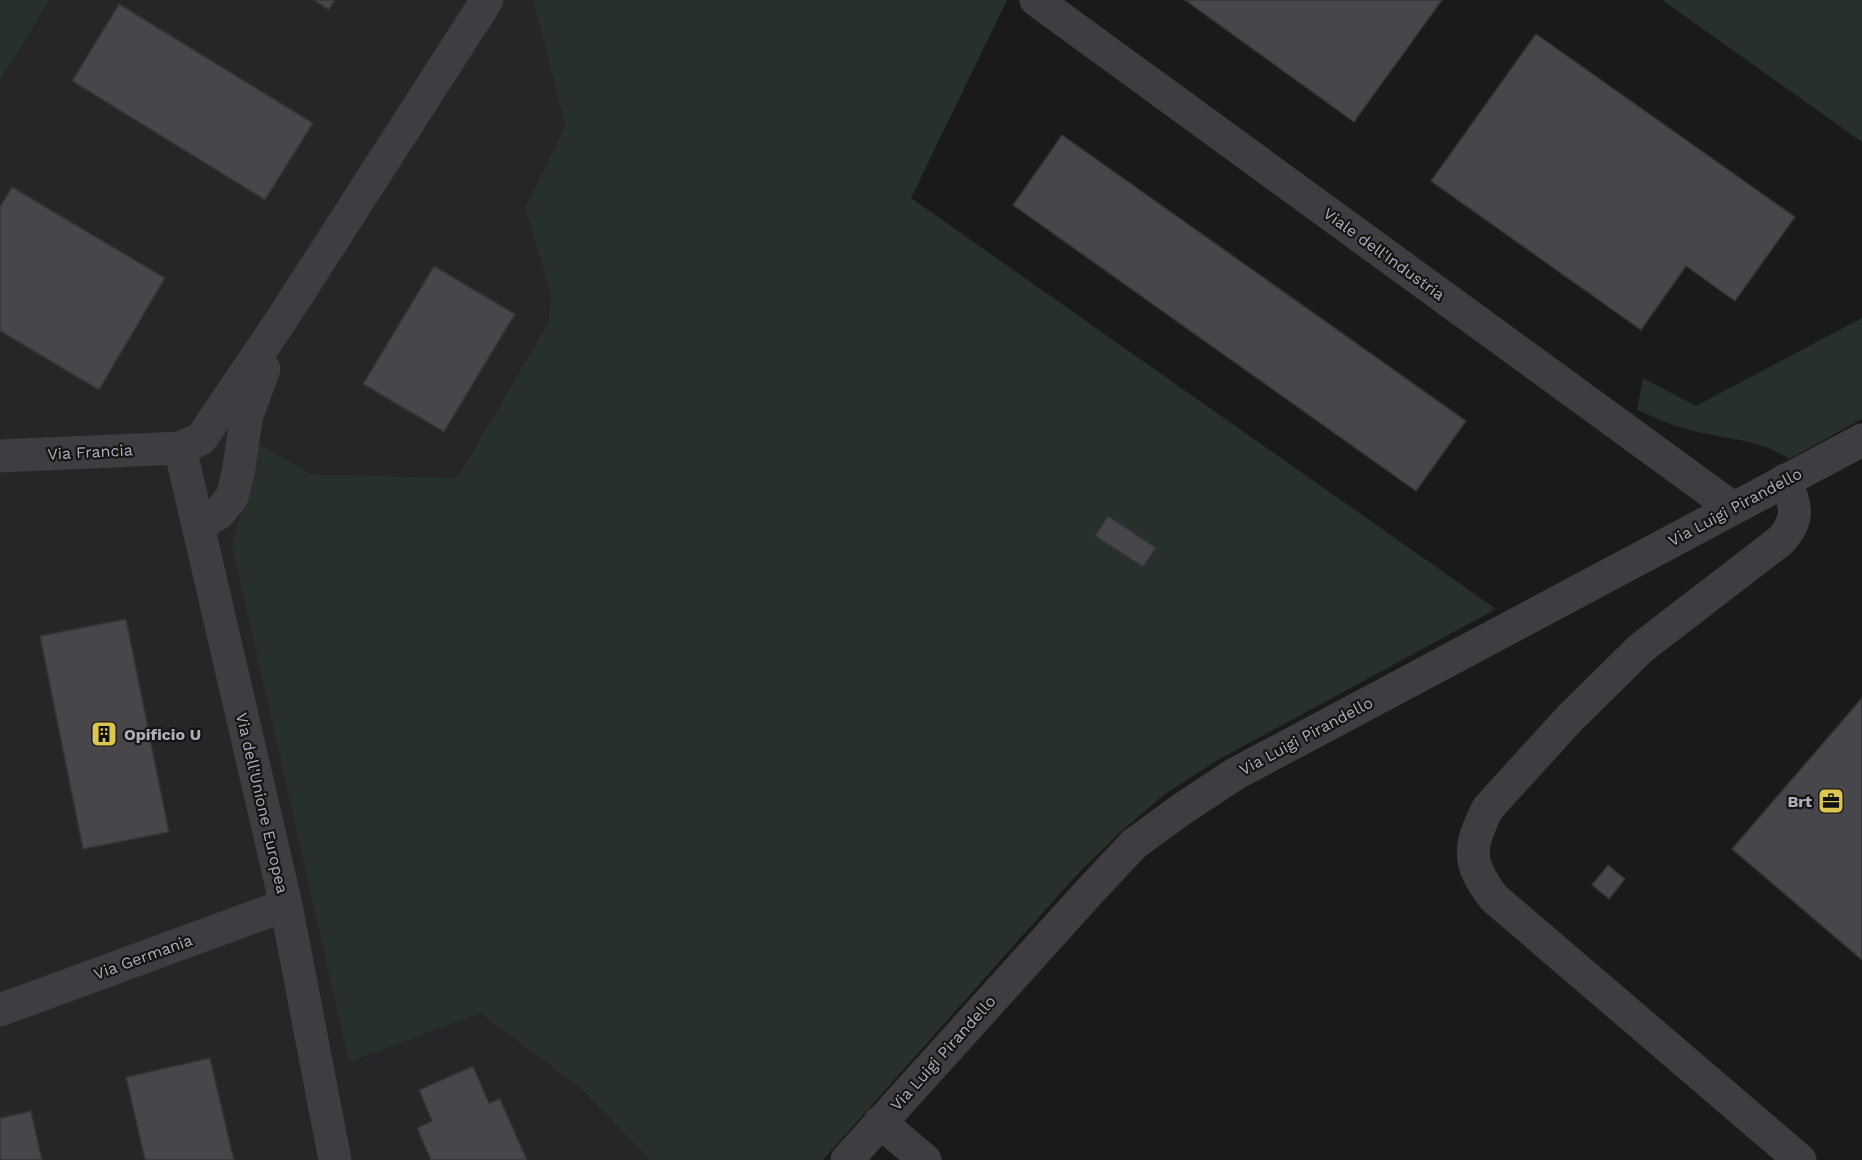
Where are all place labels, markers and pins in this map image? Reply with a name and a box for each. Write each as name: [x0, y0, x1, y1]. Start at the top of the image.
building icon: Opificio U: [89, 719, 119, 749]
place label: Opificio U: [124, 725, 201, 744]
office icon: Brt: [1816, 786, 1846, 816]
place label: Brt: [1787, 792, 1812, 811]

